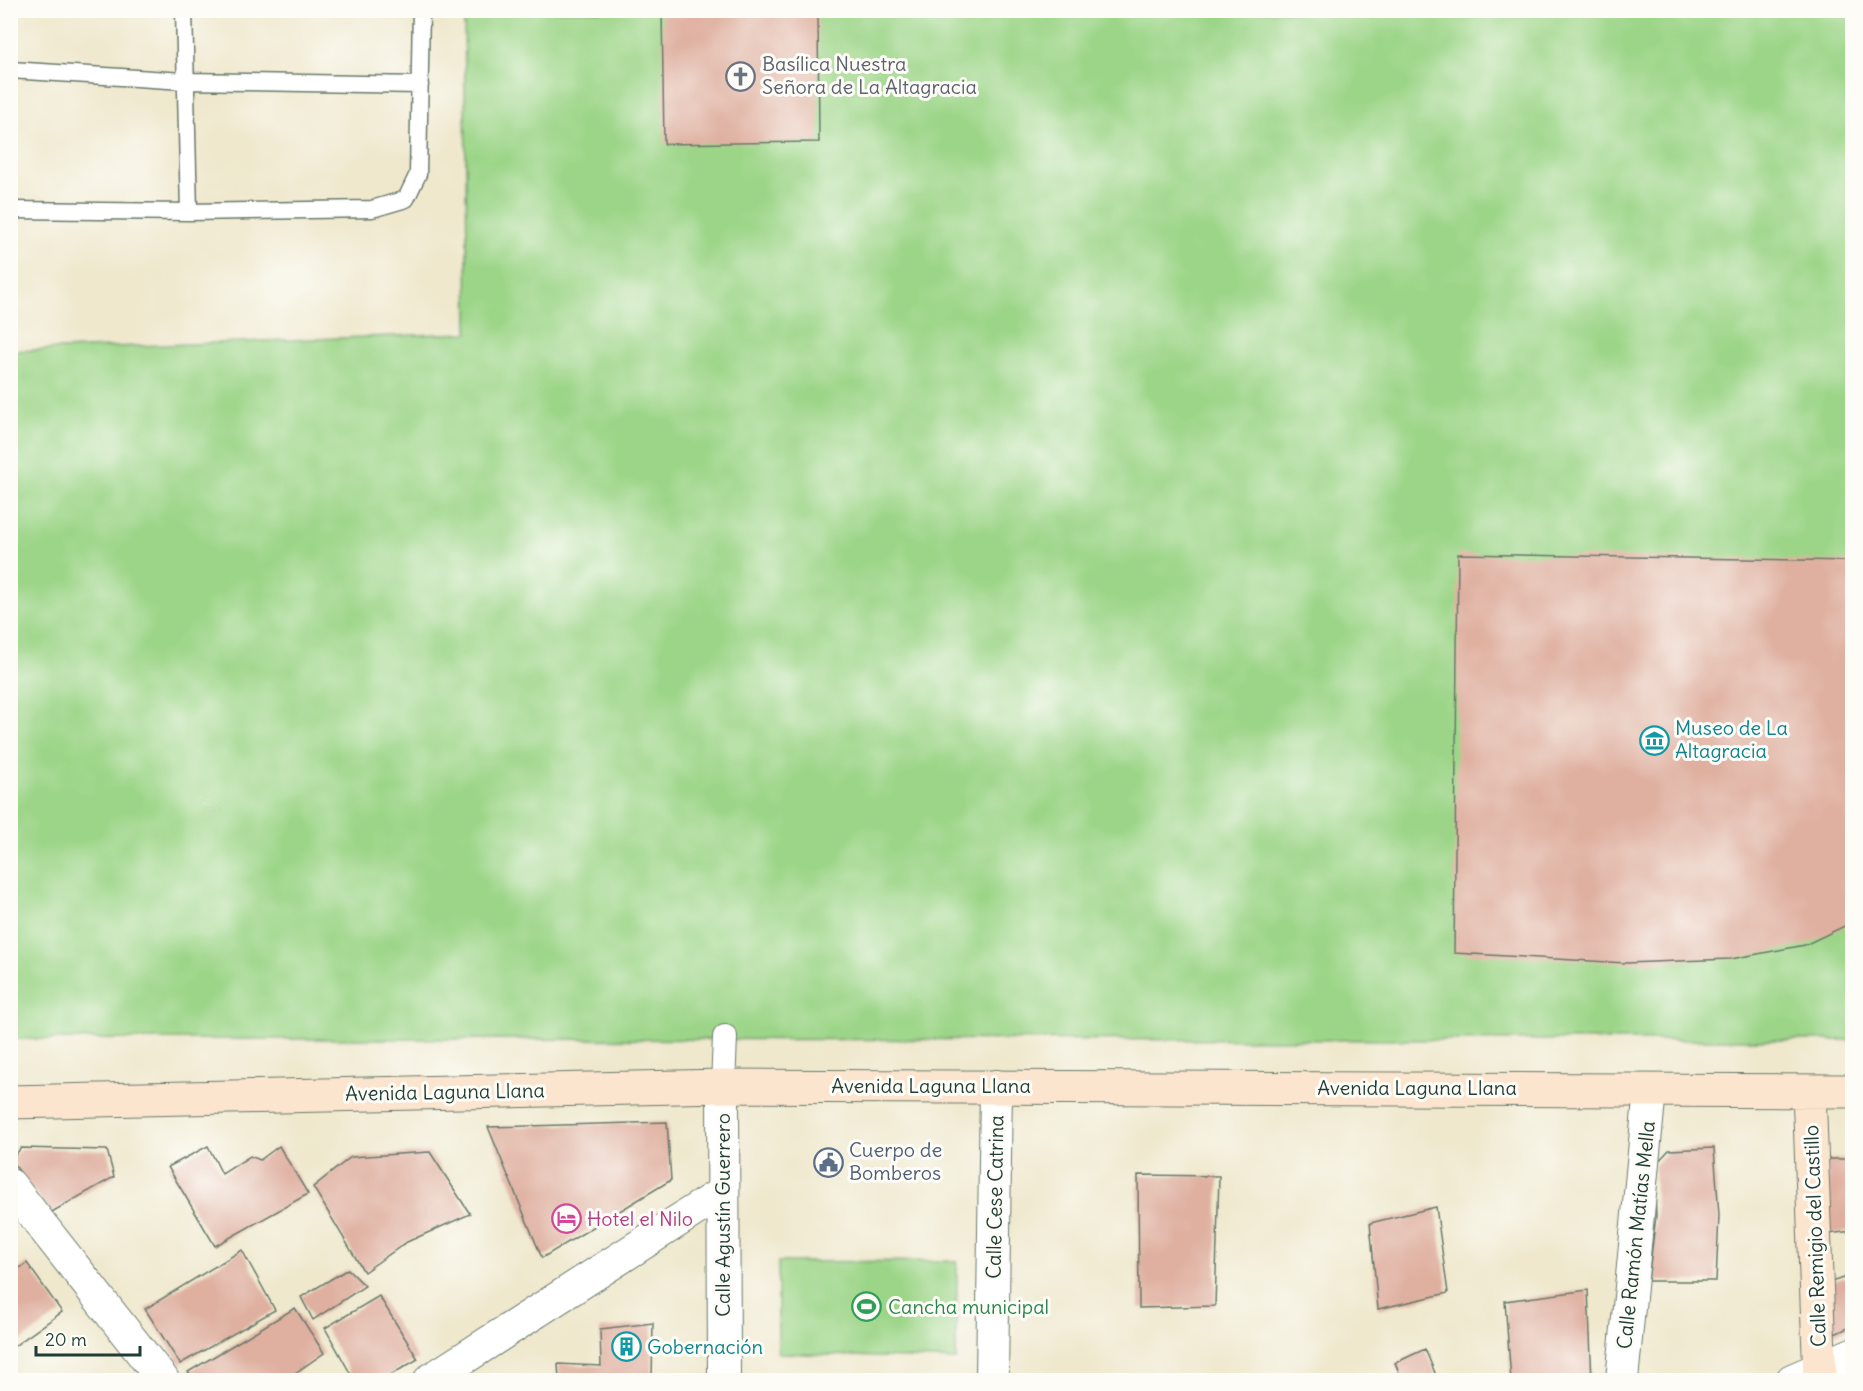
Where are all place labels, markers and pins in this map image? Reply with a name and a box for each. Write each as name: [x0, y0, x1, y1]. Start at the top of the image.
place label: Basílica Nuestra Señora de La Altagracia: [762, 51, 977, 99]
church icon: Basílica Nuestra Señora de La Altagracia: [725, 60, 757, 92]
place label: Museo de La Altagracia: [1675, 715, 1788, 763]
museum icon: Museo de La Altagracia: [1638, 724, 1670, 756]
place label: Cuerpo de Bomberos: [849, 1137, 942, 1185]
public building icon: Cuerpo de Bomberos: [812, 1146, 844, 1178]
hotel icon: Hotel el Nilo: [550, 1203, 582, 1235]
place label: Hotel el Nilo: [587, 1206, 693, 1231]
sports icon: Cancha municipal: [851, 1291, 883, 1323]
place label: Cancha municipal: [888, 1294, 1049, 1319]
building icon: Gobernación: [610, 1331, 642, 1363]
place label: Gobernación: [647, 1334, 763, 1359]

